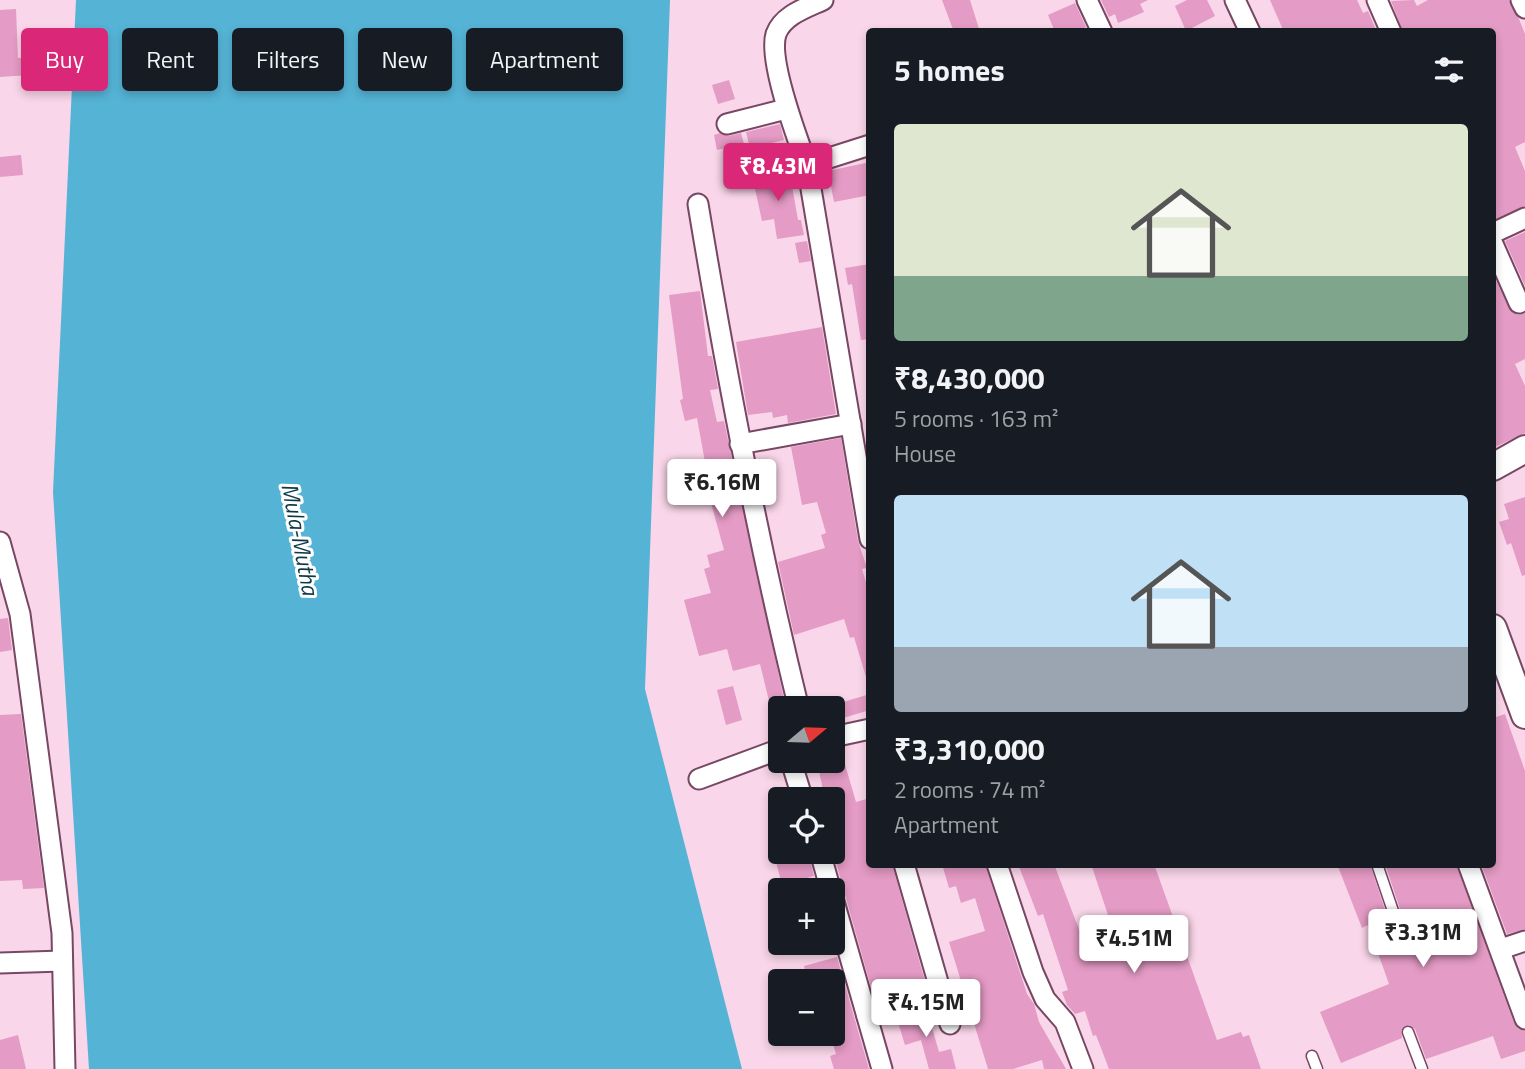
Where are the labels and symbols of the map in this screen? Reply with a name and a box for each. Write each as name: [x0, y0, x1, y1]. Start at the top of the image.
pin: ₹8.43M: [721, 144, 835, 203]
pin: ₹6.16M: [665, 460, 779, 519]
water label: Mula-Mutha: [273, 480, 329, 599]
north arrow: [768, 696, 845, 774]
pin: ₹3.31M: [1366, 909, 1480, 969]
pin: ₹4.51M: [1077, 916, 1191, 975]
pin: ₹4.15M: [869, 979, 983, 1039]

